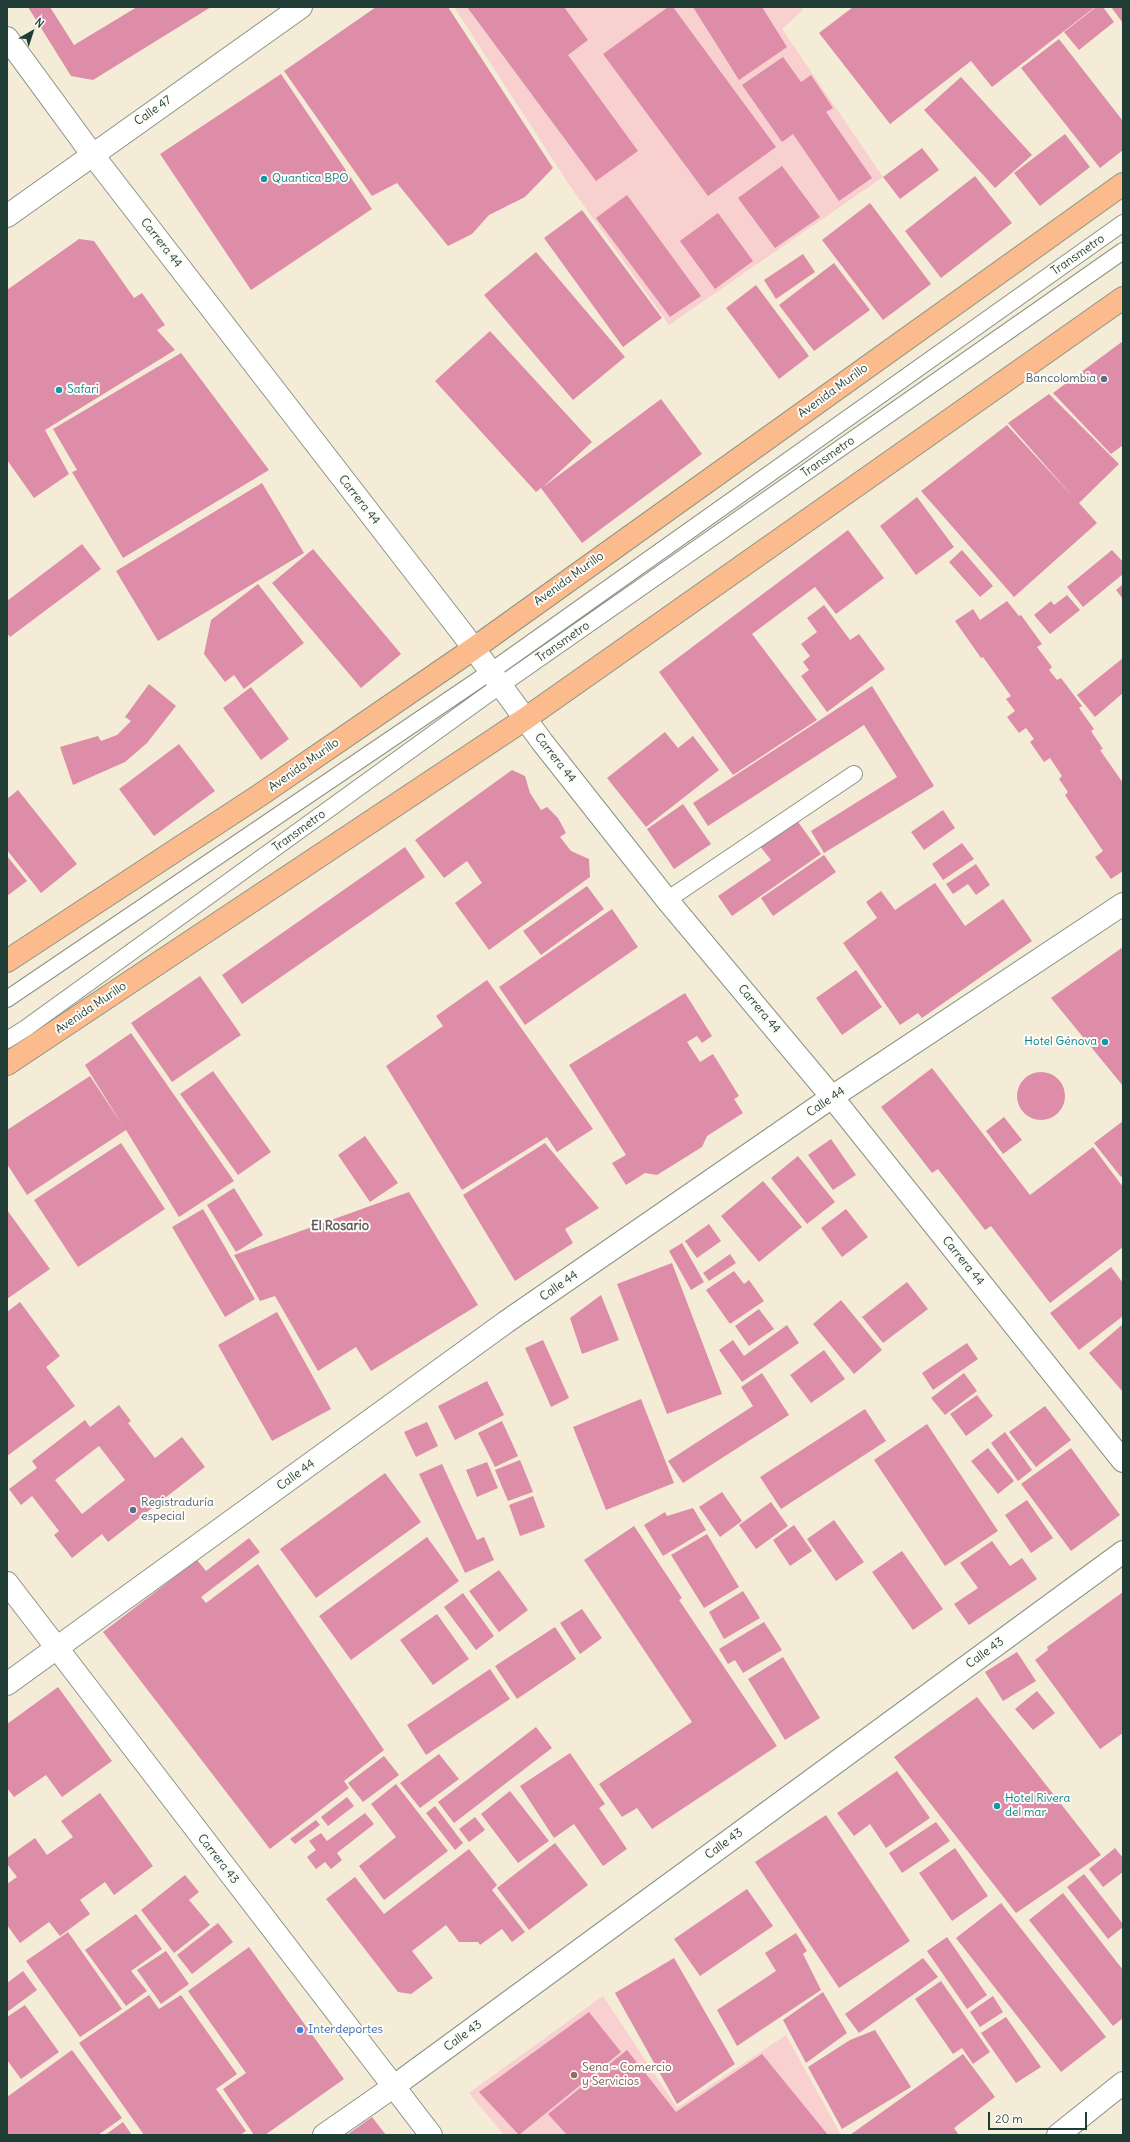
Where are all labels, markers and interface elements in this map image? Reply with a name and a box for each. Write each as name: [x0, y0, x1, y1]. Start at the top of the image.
north arrow: [12, 12, 52, 52]
text: N: [32, 15, 47, 31]
street label: Calle 47: [132, 93, 174, 129]
place label: Quantica BPO: [272, 172, 349, 186]
marker: Quantica BPO: [259, 174, 269, 184]
street label: Carrera 44: [137, 215, 185, 271]
street label: Transmetro: [1048, 231, 1108, 279]
street label: Avenida Murillo: [795, 361, 871, 421]
place label: Bancolombia: [1025, 372, 1096, 386]
marker: Bancolombia: [1099, 374, 1109, 384]
place label: Safari: [67, 383, 99, 397]
marker: Safari: [54, 385, 64, 395]
street label: Transmetro: [798, 433, 858, 481]
street label: Carrera 44: [335, 472, 383, 528]
street label: Avenida Murillo: [531, 549, 607, 609]
street label: Transmetro: [533, 618, 593, 666]
street label: Carrera 44: [531, 730, 579, 786]
street label: Avenida Murillo: [266, 735, 342, 795]
street label: Transmetro: [270, 807, 328, 855]
street label: Avenida Murillo: [53, 979, 129, 1037]
street label: Carrera 44: [735, 982, 783, 1036]
place label: Hotel Génova: [1024, 1035, 1097, 1049]
marker: Hotel Génova: [1100, 1037, 1110, 1047]
street label: Calle 44: [804, 1084, 848, 1120]
district label: El Rosario: [311, 1218, 369, 1234]
street label: Carrera 44: [939, 1234, 987, 1288]
street label: Calle 44: [537, 1268, 581, 1304]
street label: Calle 44: [274, 1456, 318, 1494]
place label: Registraduría especial: [141, 1496, 214, 1524]
marker: Registraduría especial: [128, 1505, 138, 1515]
street label: Calle 43: [963, 1635, 1007, 1671]
place label: Hotel Rivera del mar: [1005, 1792, 1070, 1820]
marker: Hotel Rivera del mar: [992, 1801, 1002, 1811]
street label: Calle 43: [702, 1826, 746, 1862]
street label: Carrera 43: [194, 1831, 242, 1887]
street label: Calle 43: [441, 2018, 485, 2054]
place label: Interdeportes: [308, 2023, 383, 2037]
marker: Interdeportes: [295, 2025, 305, 2035]
place label: Sena - Comercio y Servicios: [582, 2061, 672, 2089]
marker: Sena - Comercio y Servicios: [569, 2070, 579, 2080]
scale bar: [990, 2104, 1089, 2130]
text: 20 m: [995, 2111, 1023, 2126]

